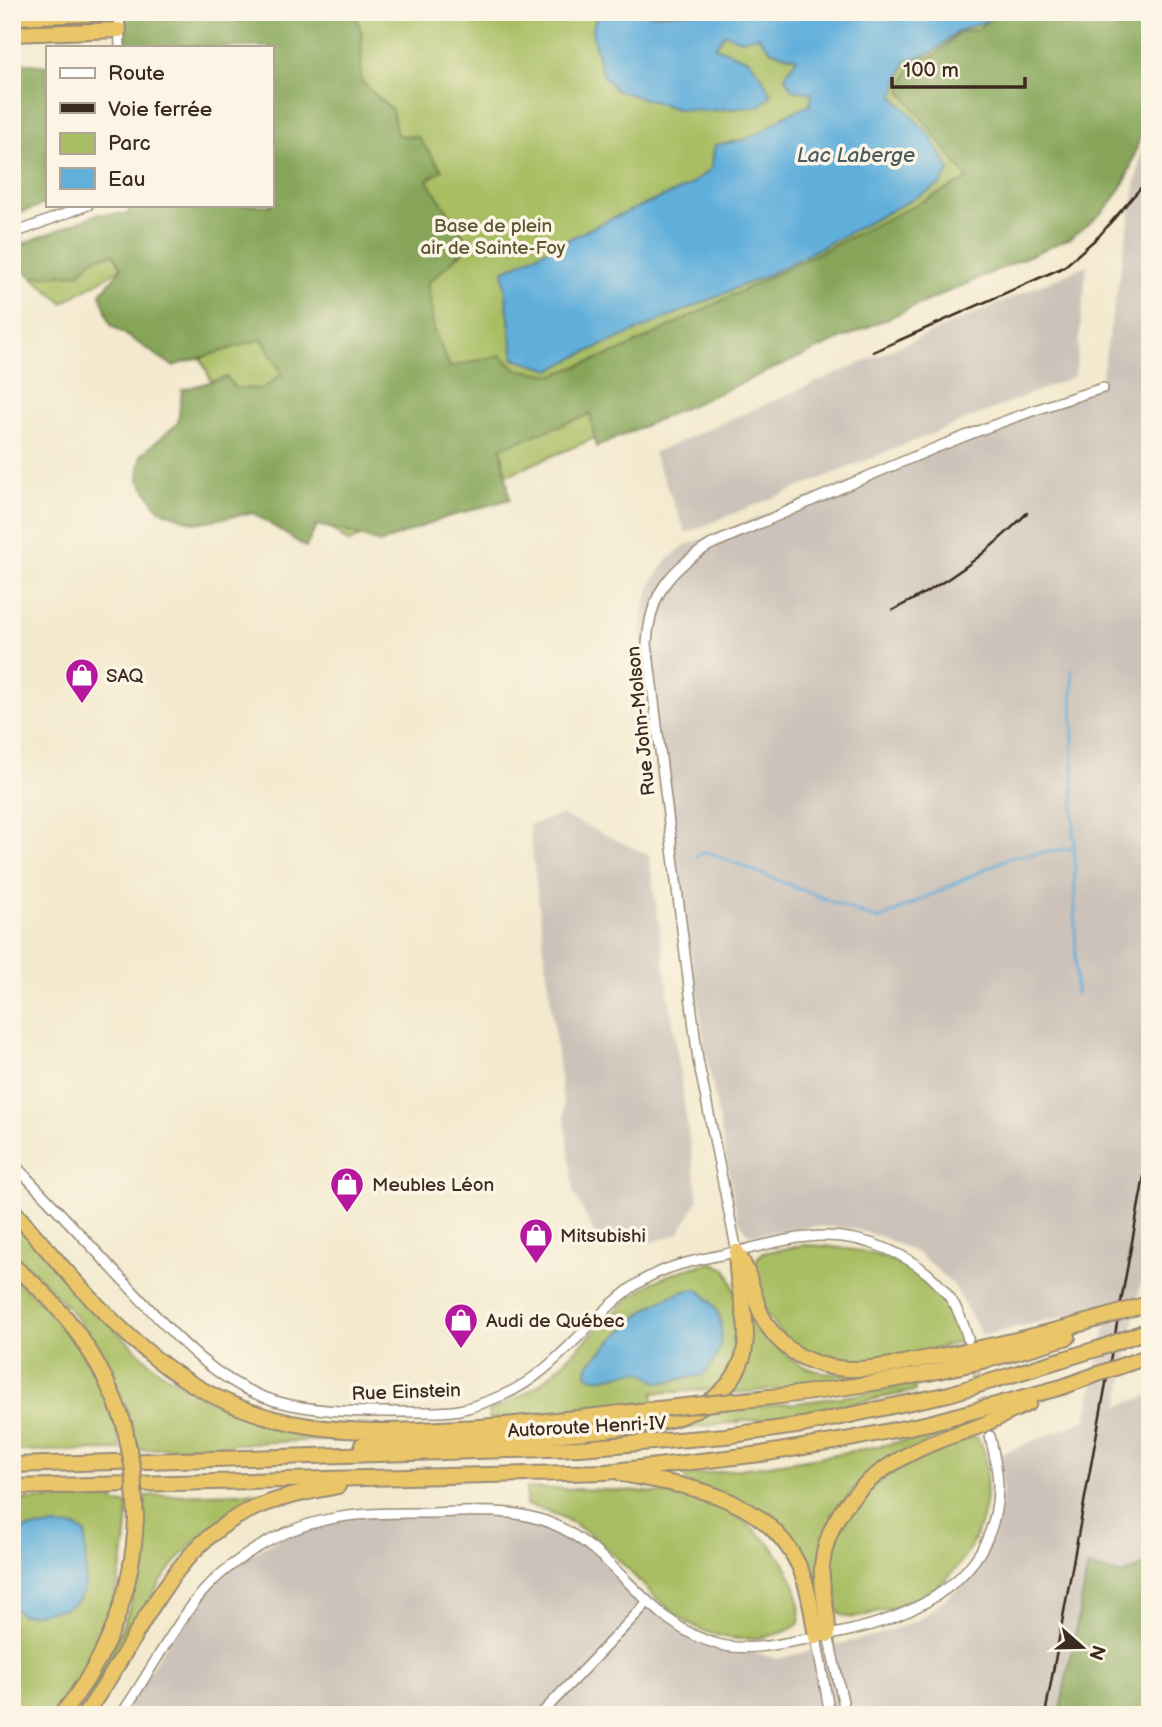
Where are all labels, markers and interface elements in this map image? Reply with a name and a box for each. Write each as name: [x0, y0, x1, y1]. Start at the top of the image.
legend: [46, 46, 273, 206]
scale bar: [892, 46, 1026, 90]
text: 100 m: [903, 58, 959, 83]
text: Route: [108, 61, 165, 86]
text: Voie ferrée: [108, 97, 212, 122]
text: Parc: [108, 131, 151, 156]
water label: Lac Laberge: [797, 143, 915, 168]
text: Eau: [108, 167, 145, 192]
park label: Base de plein air de Sainte-Foy: [421, 215, 566, 260]
street label: Rue John-Molson: [622, 645, 661, 797]
shop icon: SAQ: [63, 656, 101, 705]
place label: SAQ: [106, 665, 144, 688]
shop icon: Meubles Léon: [328, 1165, 366, 1214]
place label: Meubles Léon: [372, 1174, 494, 1197]
shop icon: Mitsubishi: [517, 1216, 555, 1265]
place label: Mitsubishi: [560, 1225, 646, 1248]
shop icon: Audi de Québec: [442, 1301, 480, 1350]
place label: Audi de Québec: [486, 1310, 625, 1333]
street label: Rue Einstein: [351, 1379, 461, 1406]
street label: Autoroute Henri-IV: [507, 1412, 667, 1443]
north arrow: [1046, 1612, 1116, 1682]
text: N: [1083, 1642, 1110, 1663]

